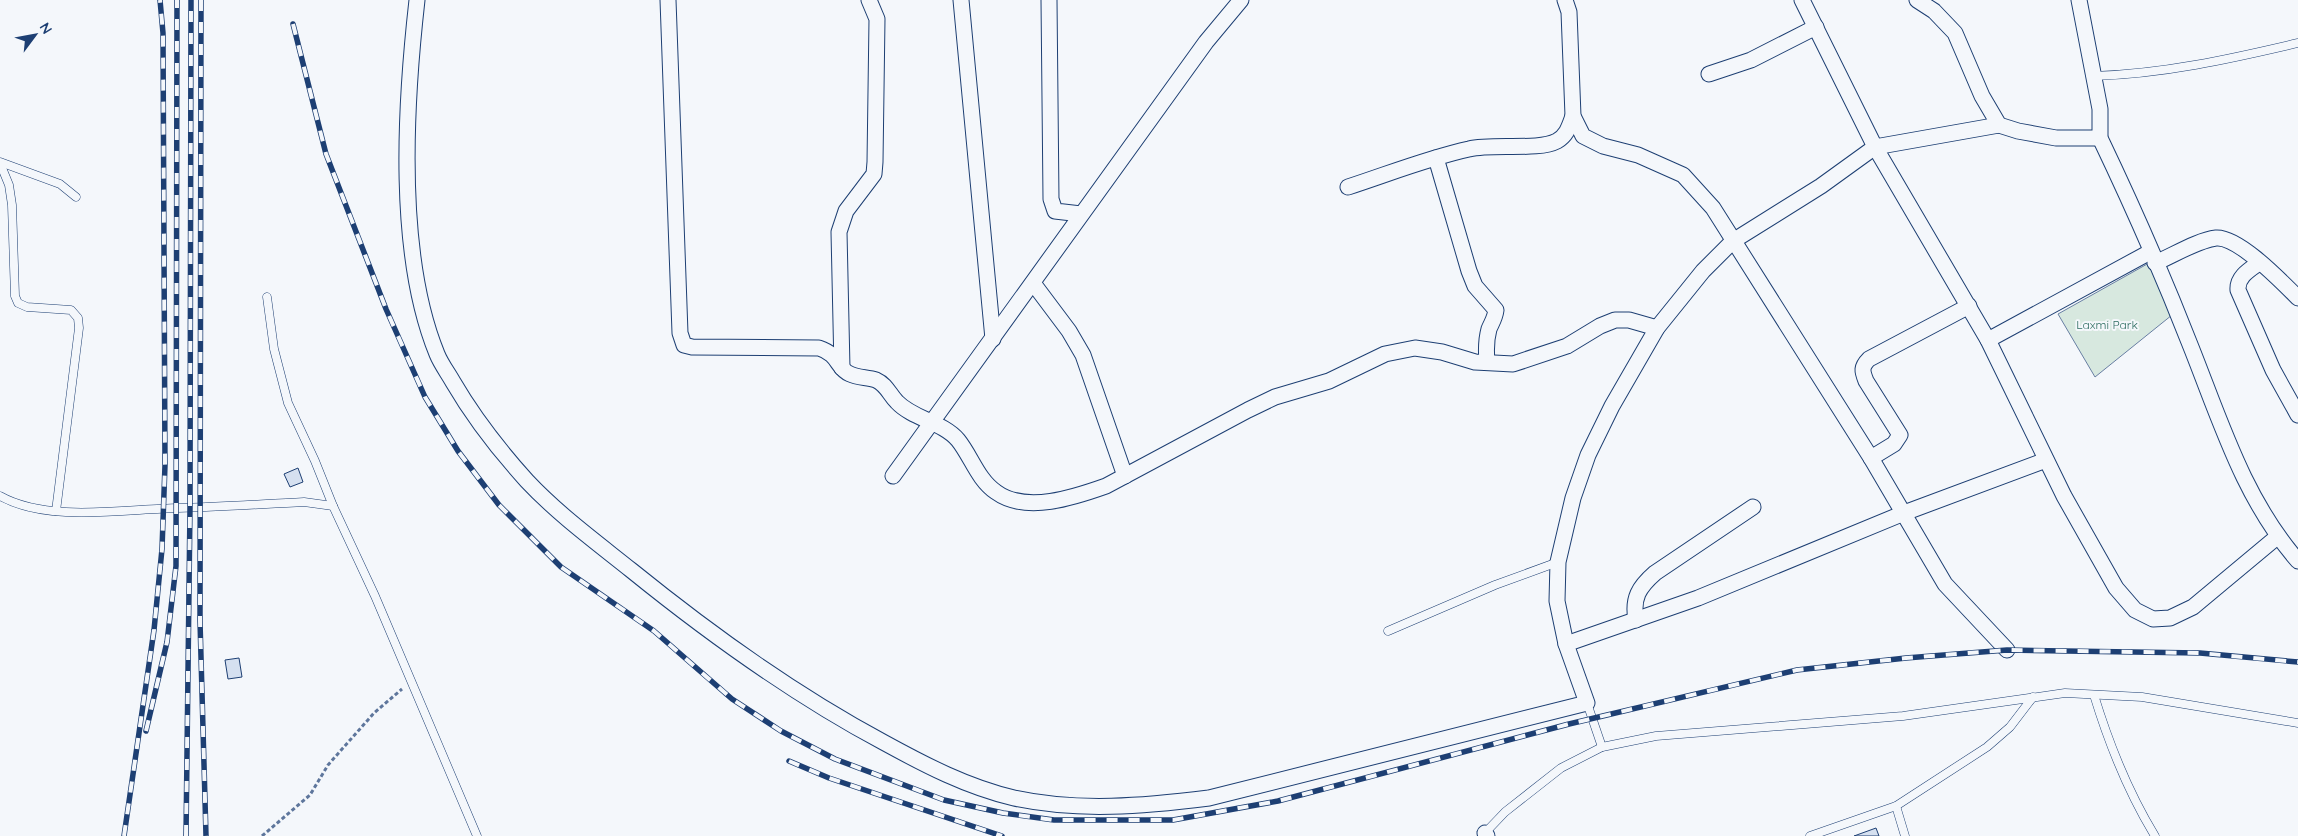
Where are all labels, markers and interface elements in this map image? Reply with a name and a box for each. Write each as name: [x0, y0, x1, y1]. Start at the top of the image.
north arrow: [10, 10, 60, 60]
text: N: [36, 19, 56, 37]
park label: Laxmi Park: [2076, 317, 2138, 332]

